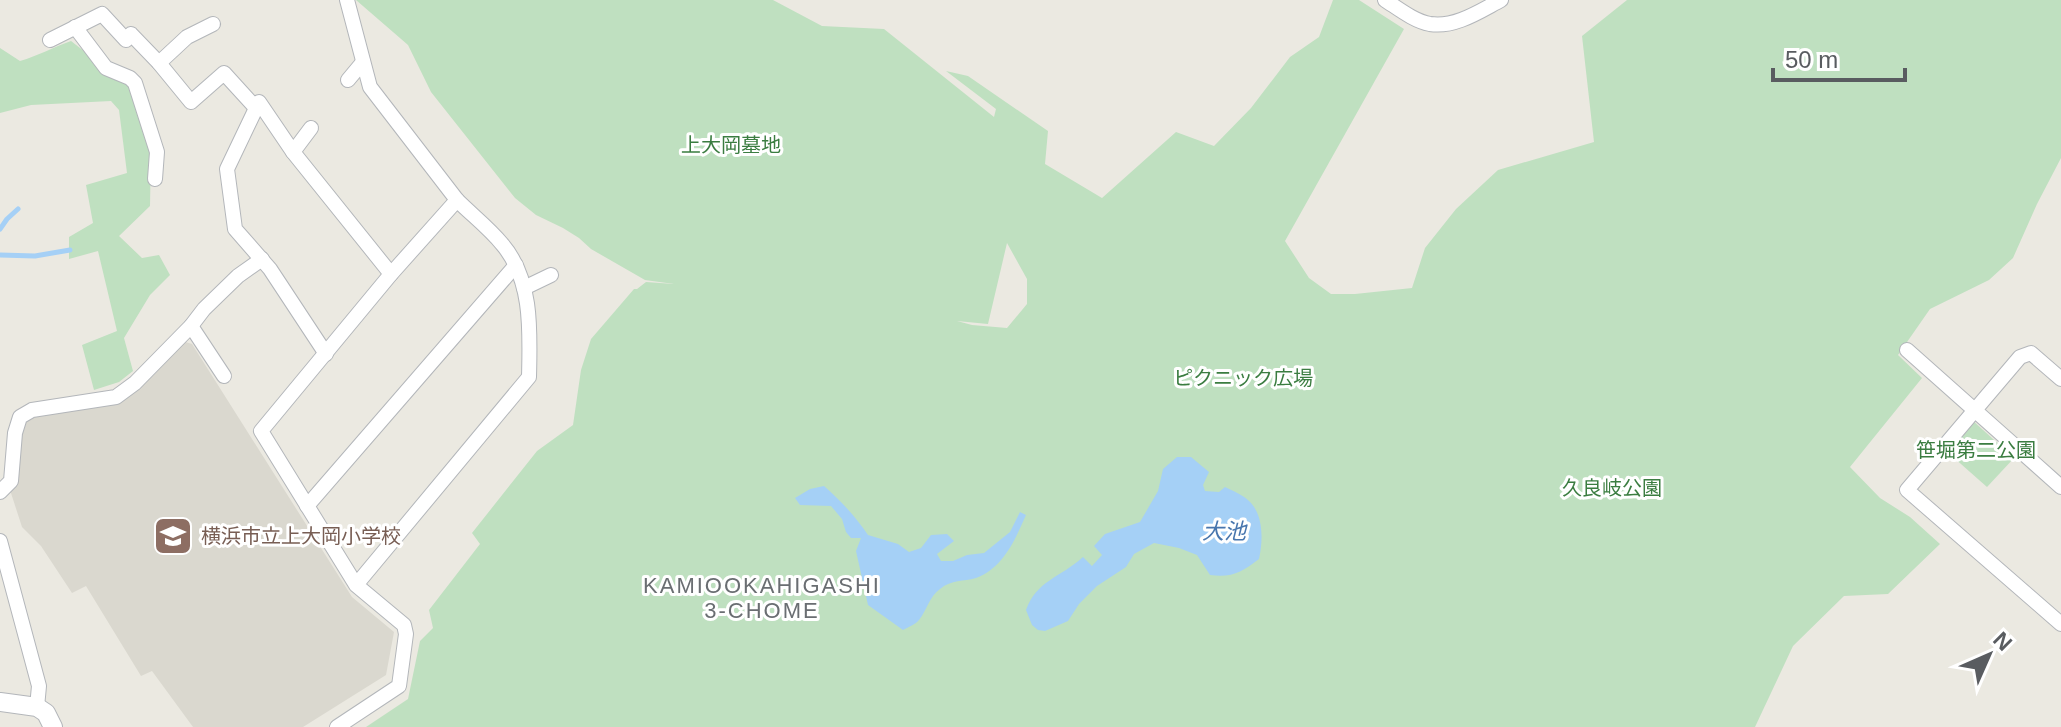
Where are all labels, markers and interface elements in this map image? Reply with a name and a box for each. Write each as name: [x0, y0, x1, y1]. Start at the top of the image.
scale bar: [1773, 32, 1905, 82]
text: 50 m: [1785, 46, 1838, 73]
park label: 上大岡墓地: [681, 134, 781, 156]
park label: ピクニック広場: [1173, 367, 1313, 389]
park label: 笹堀第二公園: [1916, 439, 2036, 461]
park label: 久良岐公園: [1562, 477, 1662, 499]
school or university icon: 横浜市立上大岡小学校: [152, 515, 194, 557]
water label: 大池: [1202, 519, 1248, 544]
place label: 横浜市立上大岡小学校: [201, 525, 401, 547]
district label: KAMIOOKAHIGASHI 3-CHOME: [643, 573, 881, 623]
north arrow: [1949, 615, 2029, 695]
text: N: [1988, 627, 2017, 656]

